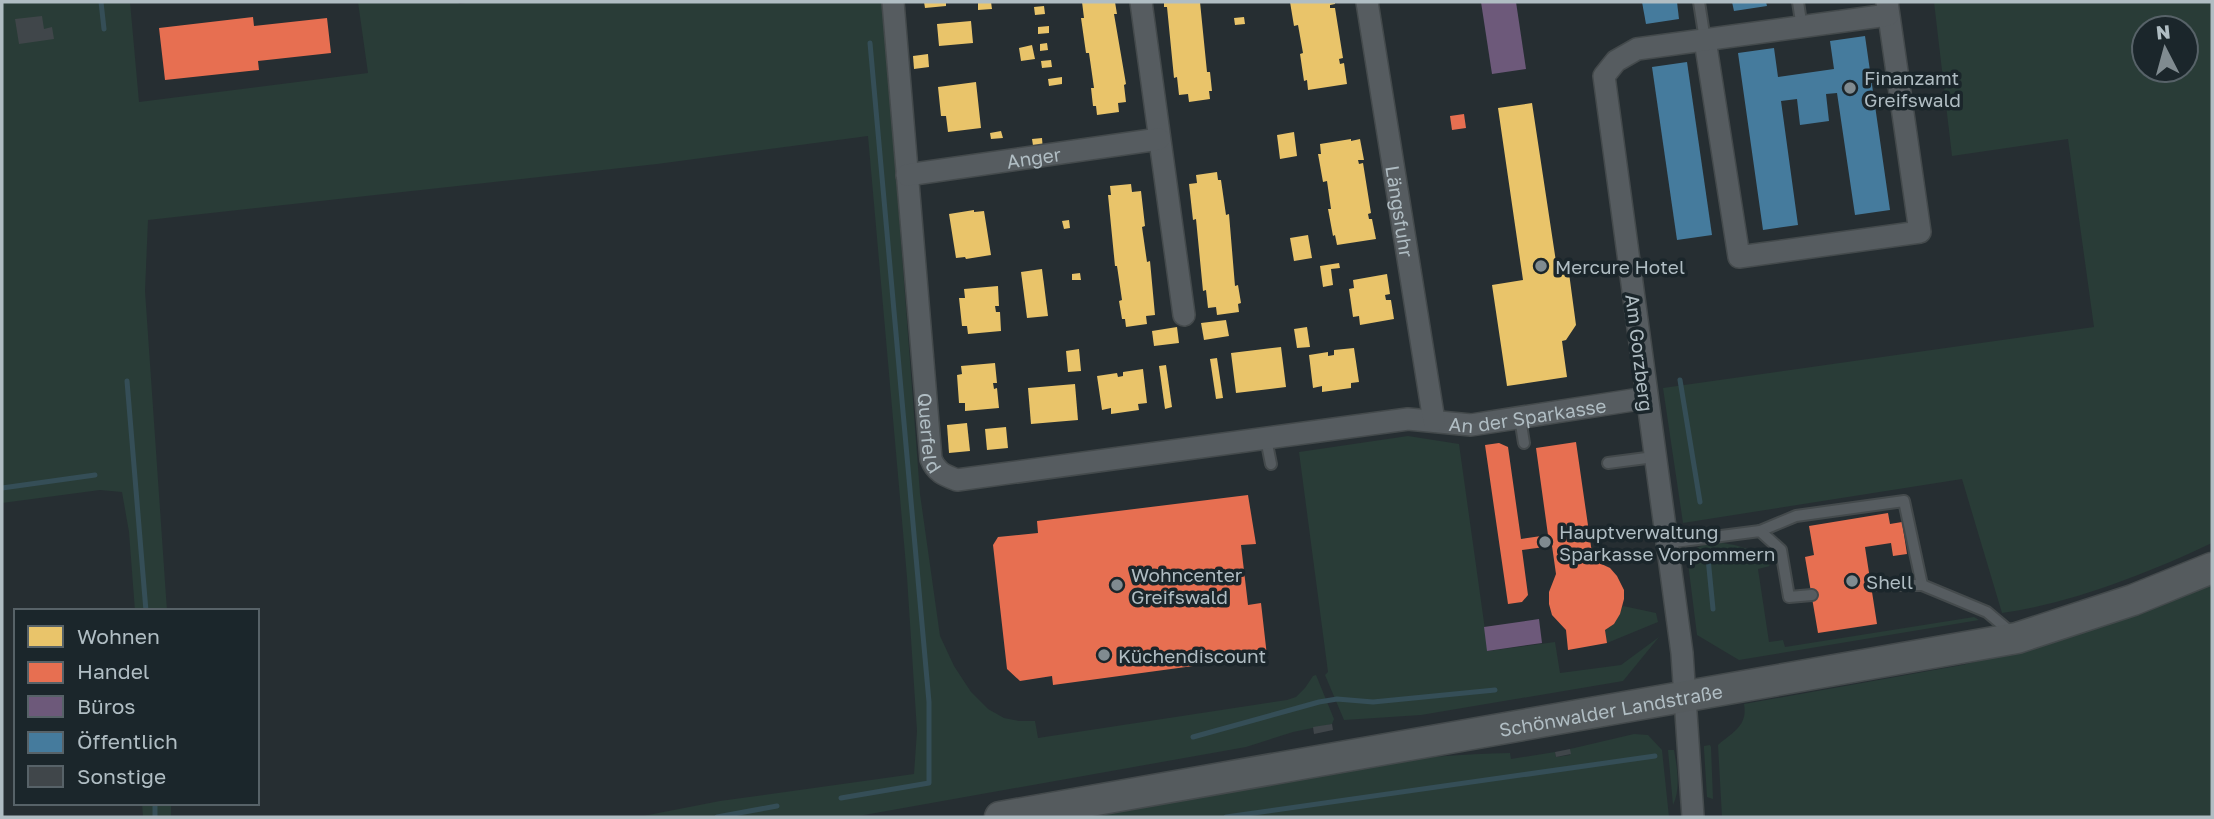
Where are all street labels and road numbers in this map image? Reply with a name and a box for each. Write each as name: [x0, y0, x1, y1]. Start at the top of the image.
street label: Anger: [1005, 142, 1063, 172]
street label: Längsfuhr: [1382, 164, 1419, 260]
street label: Am Gorzberg: [1621, 293, 1659, 413]
street label: Querfeld: [914, 392, 947, 477]
street label: An der Sparkasse: [1448, 393, 1608, 437]
street label: Schönwalder Landstraße: [1497, 679, 1724, 740]

